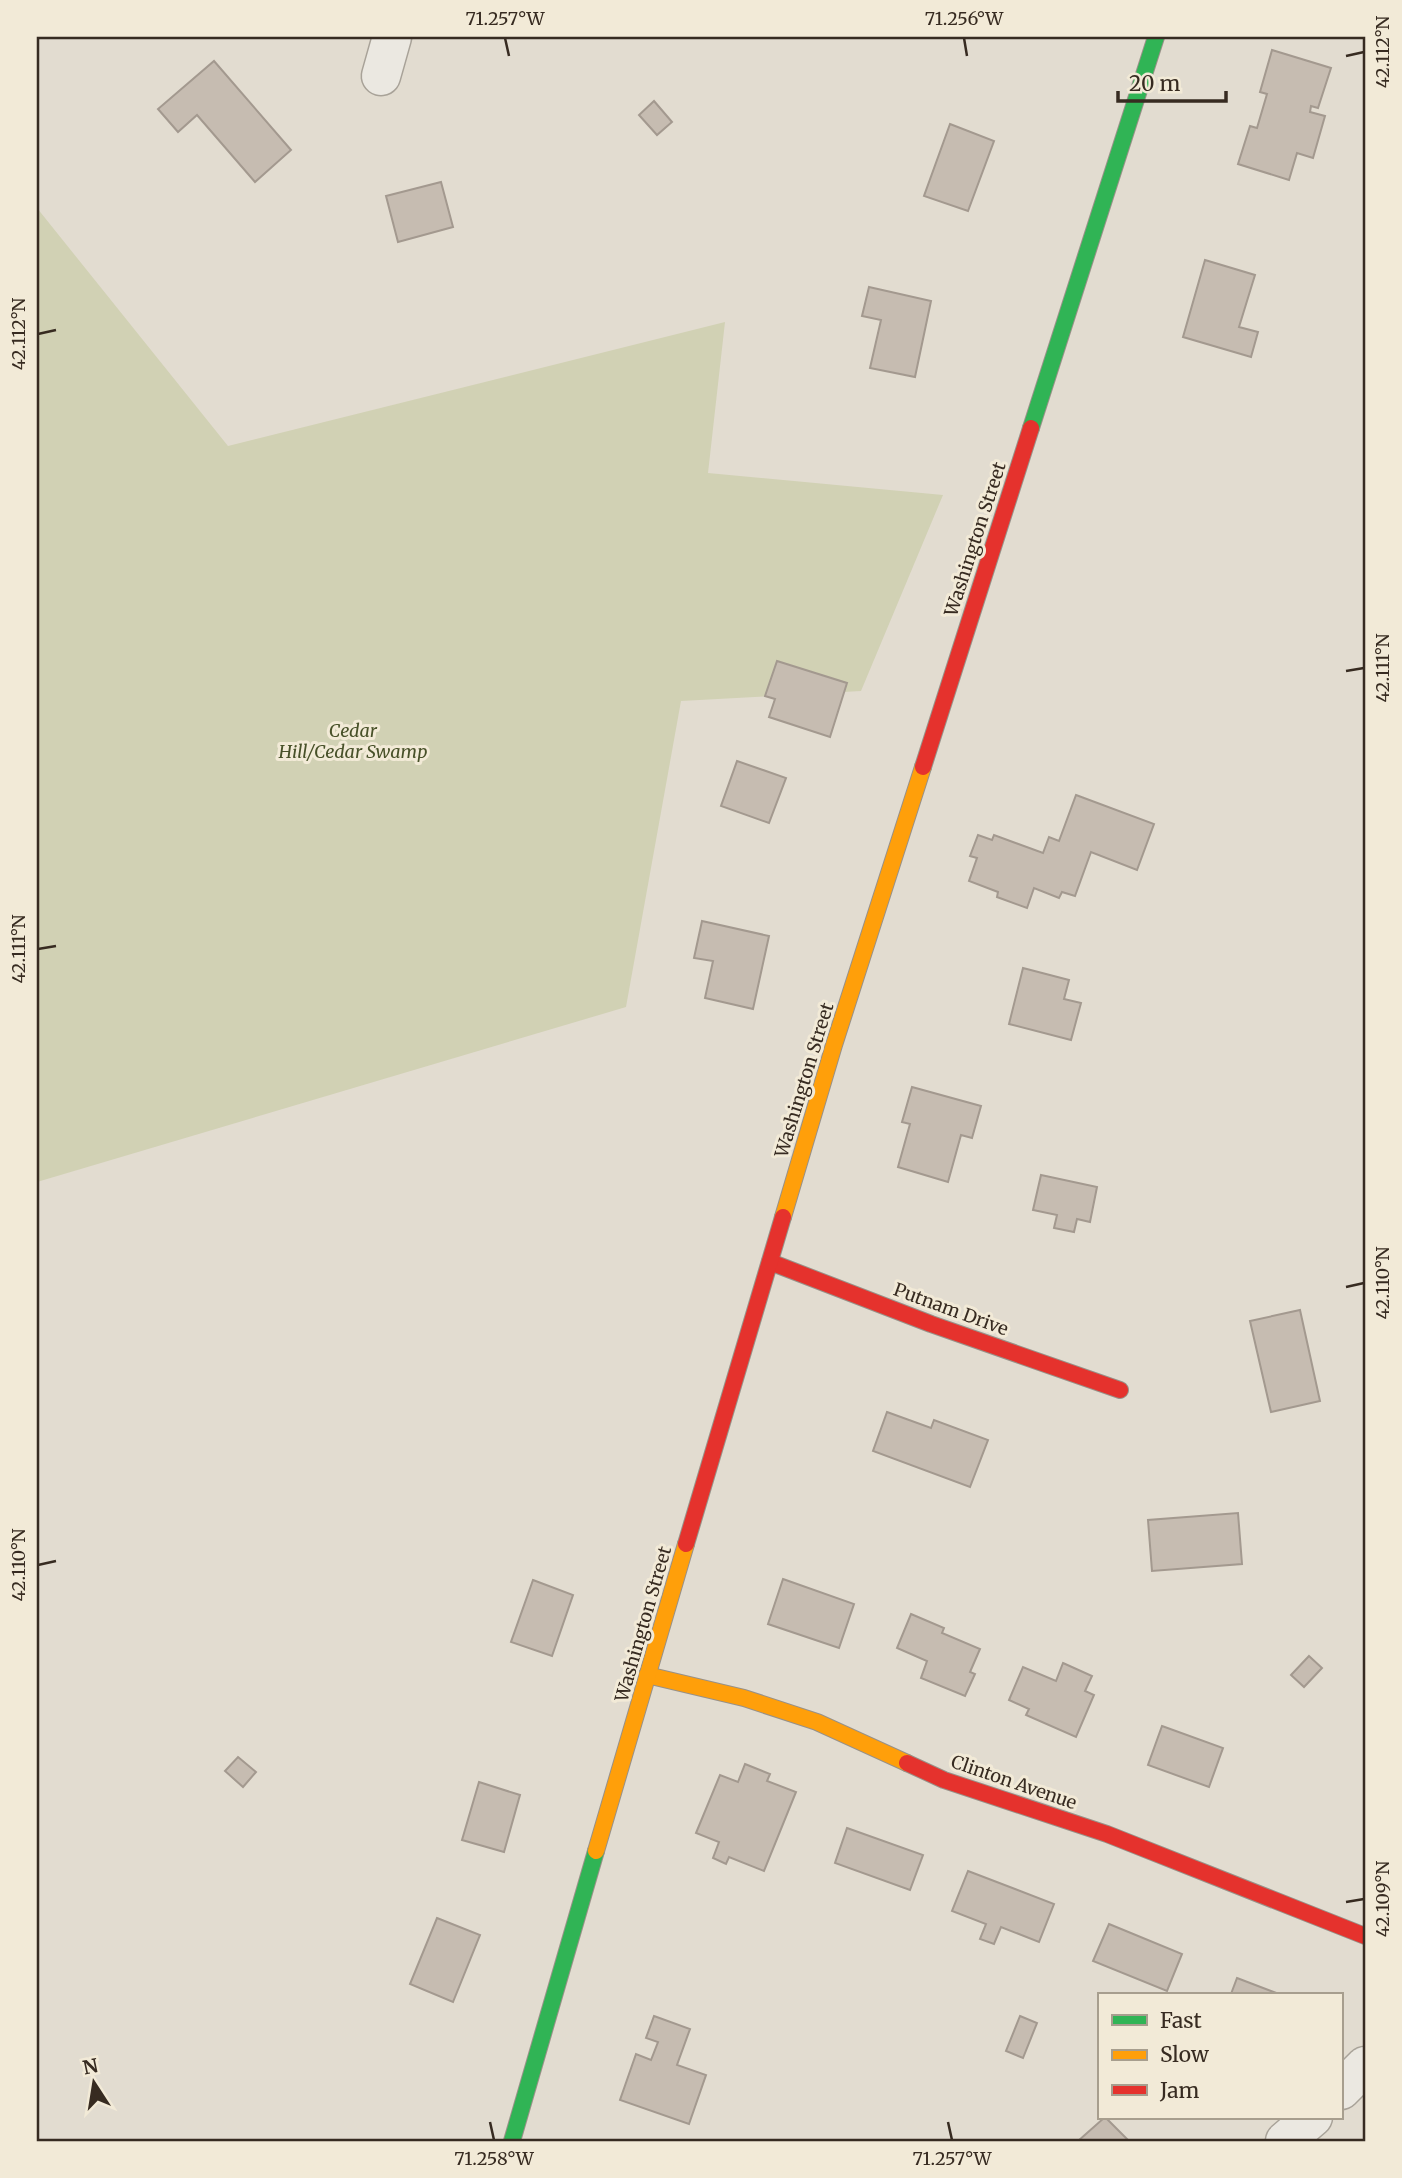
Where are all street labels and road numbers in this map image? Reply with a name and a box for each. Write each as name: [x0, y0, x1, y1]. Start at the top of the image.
street label: Washington Street: [939, 459, 1011, 620]
street label: Washington Street: [769, 1000, 839, 1161]
street label: Putnam Drive: [891, 1278, 1011, 1340]
street label: Washington Street: [610, 1544, 676, 1705]
street label: Clinton Avenue: [948, 1750, 1080, 1814]

